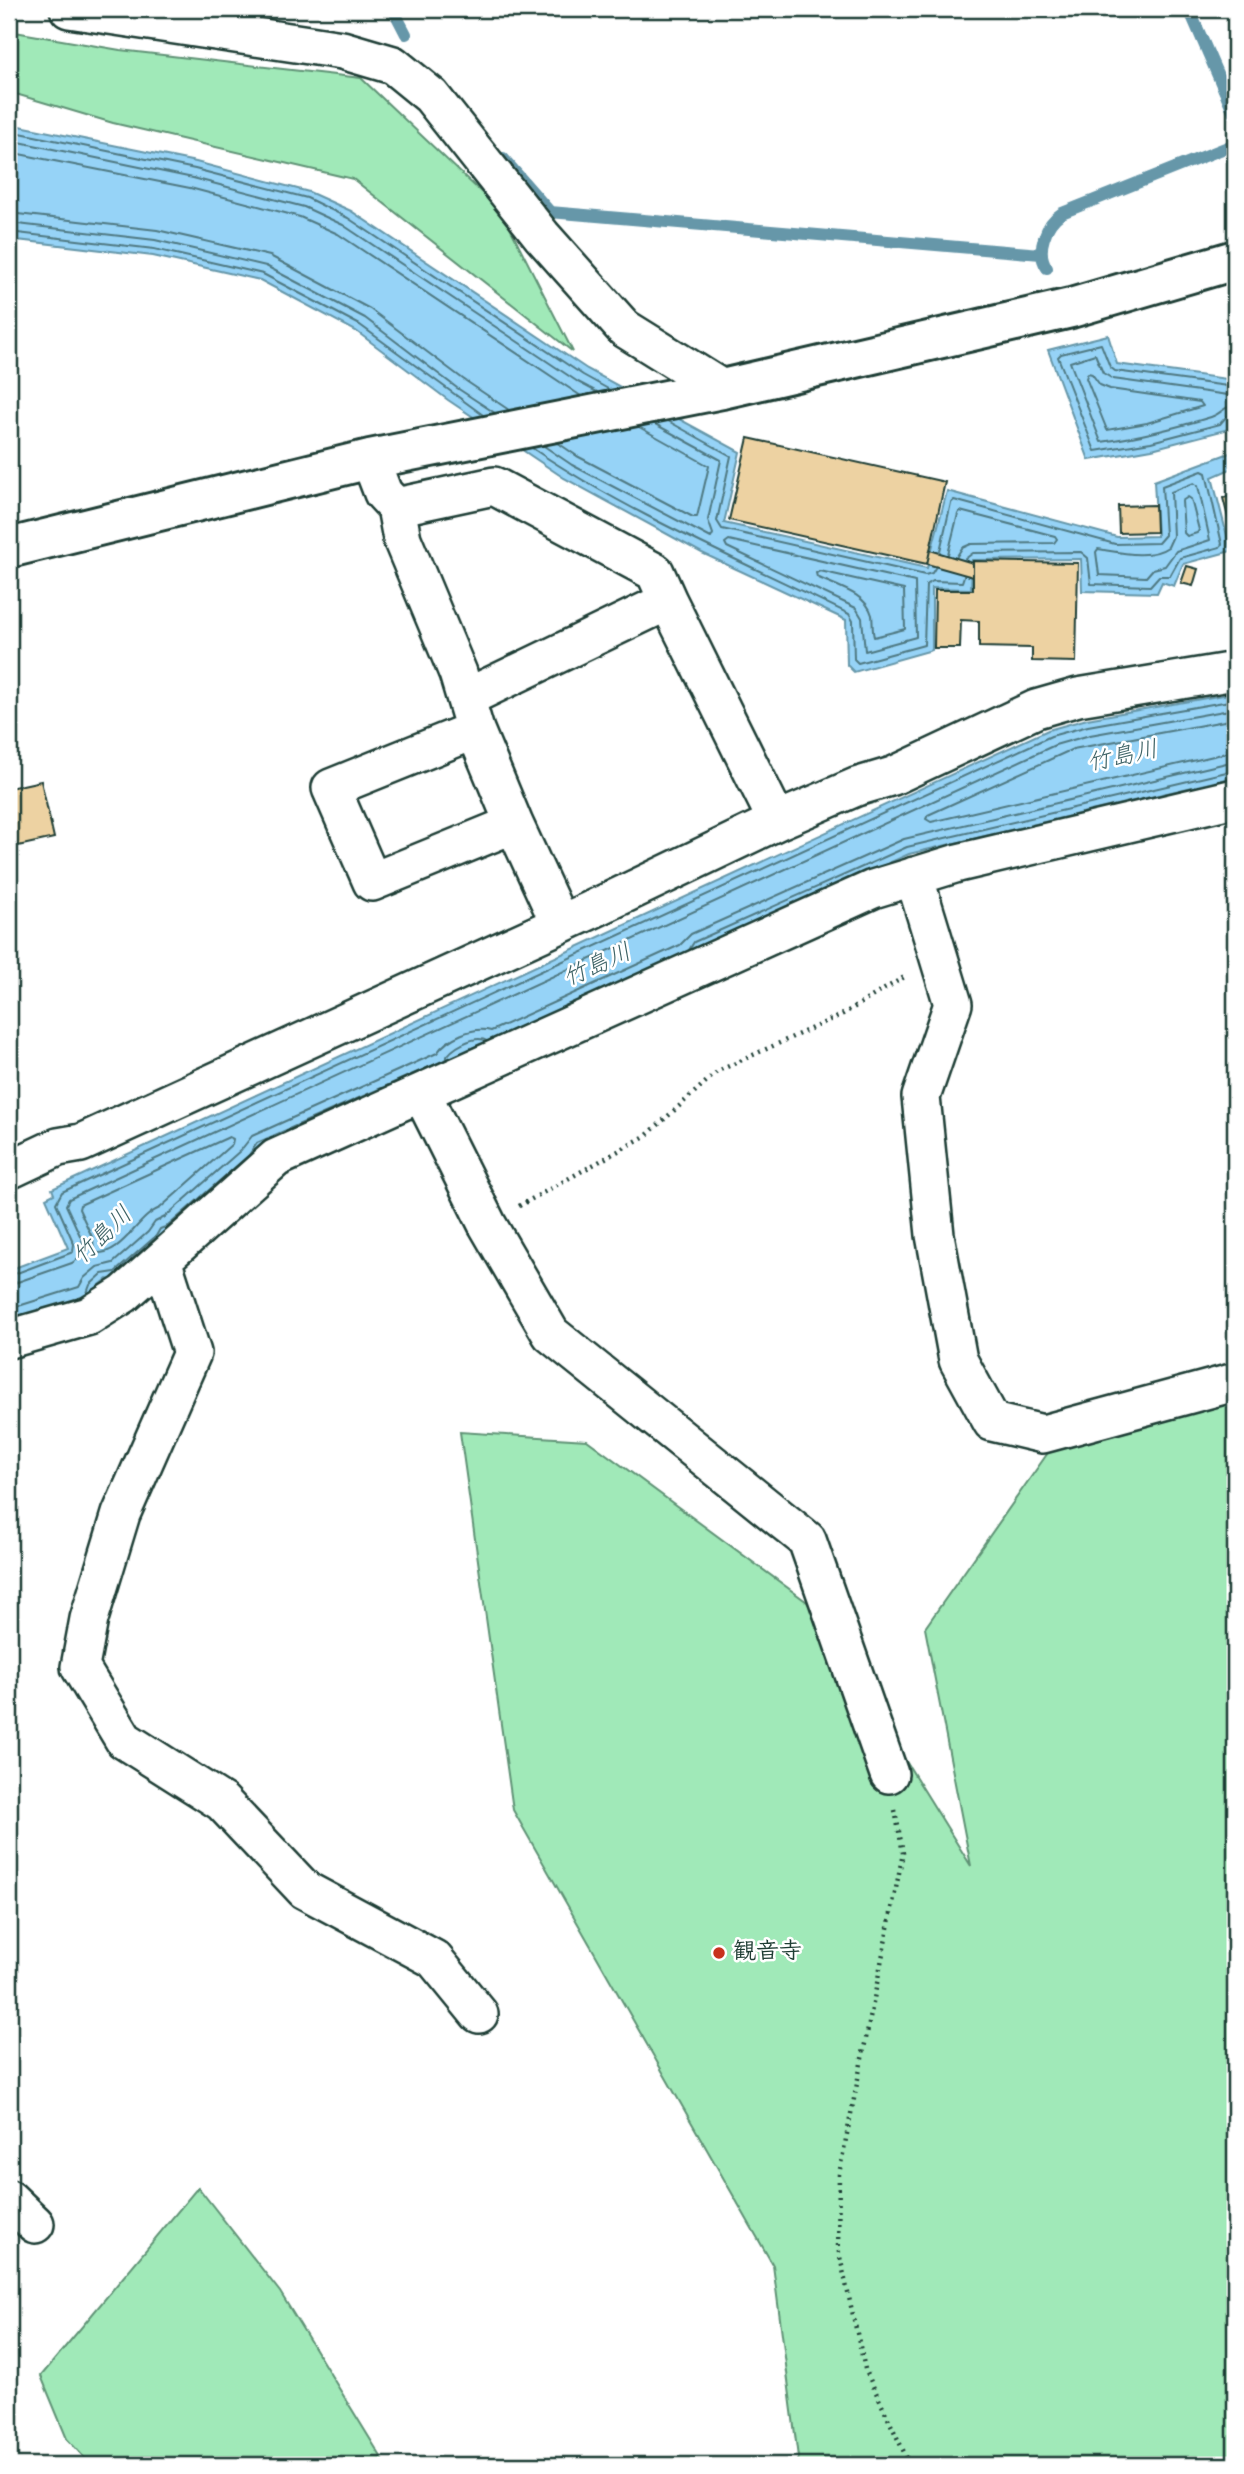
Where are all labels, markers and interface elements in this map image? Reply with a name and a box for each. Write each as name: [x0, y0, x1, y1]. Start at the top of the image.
water label: 竹島川: [1084, 734, 1162, 782]
water label: 竹島川: [558, 937, 638, 997]
water label: 竹島川: [66, 1200, 142, 1274]
place label: 観音寺: [733, 1937, 802, 1970]
marker: 観音寺: [711, 1945, 727, 1961]

